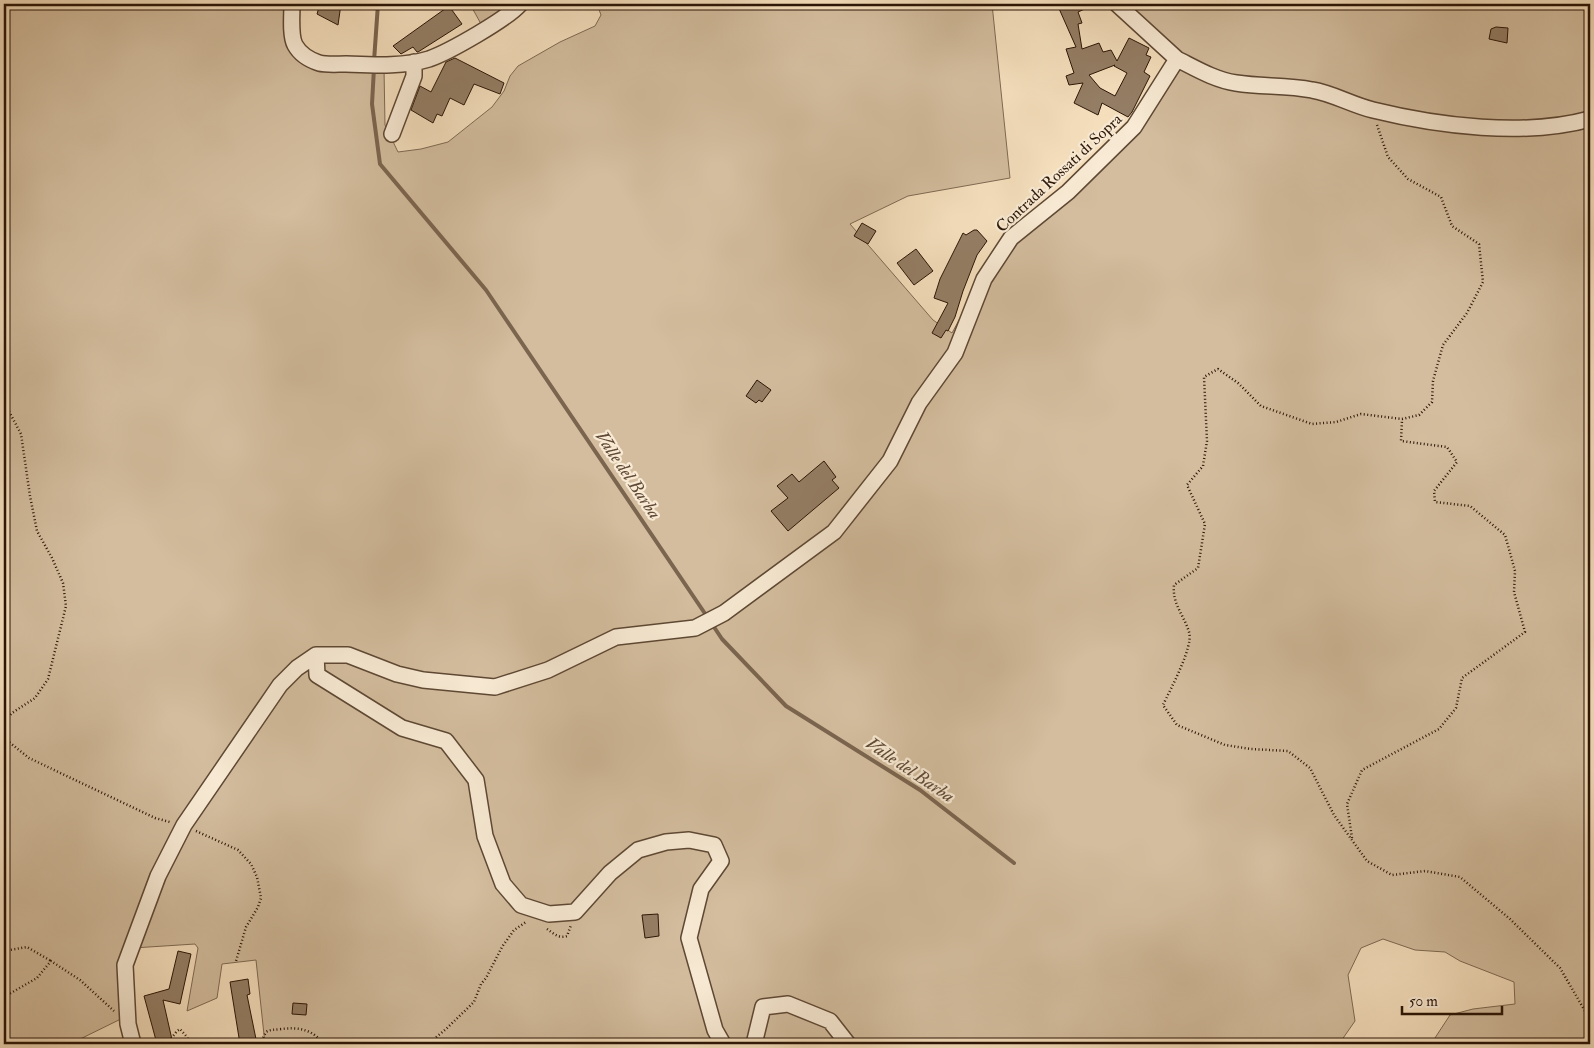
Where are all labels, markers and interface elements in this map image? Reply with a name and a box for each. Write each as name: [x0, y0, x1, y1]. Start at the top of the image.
street label: Contrada Rossati di Sopra: [992, 109, 1127, 237]
water label: Valle del Barba: [590, 426, 666, 524]
water label: Valle del Barba: [861, 732, 959, 808]
scale bar: [1402, 983, 1502, 1015]
text: 50 m: [1409, 992, 1438, 1011]

